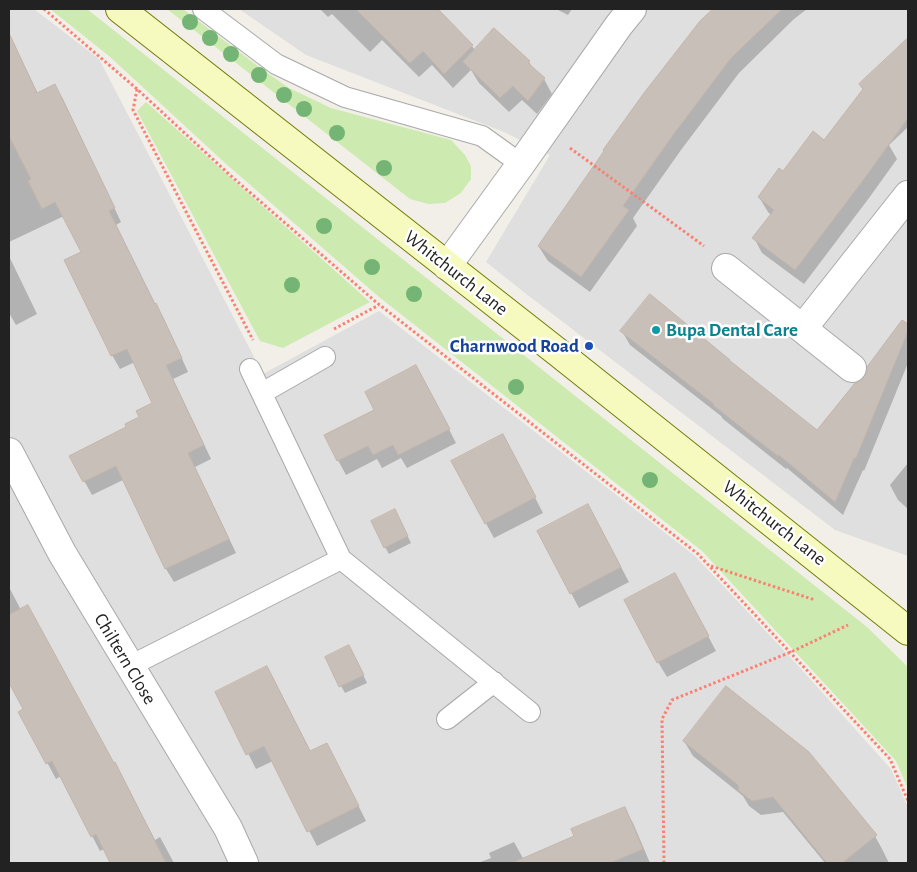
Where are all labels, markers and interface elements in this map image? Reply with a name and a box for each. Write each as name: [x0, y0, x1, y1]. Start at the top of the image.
street label: Whitchurch Lane: [400, 225, 512, 321]
place label: Bupa Dental Care: [666, 319, 798, 341]
marker: Bupa Dental Care: [650, 324, 662, 336]
place label: Charnwood Road: [450, 335, 579, 357]
marker: Charnwood Road: [583, 340, 595, 352]
street label: Whitchurch Lane: [718, 475, 830, 571]
street label: Chiltern Close: [89, 609, 161, 709]

